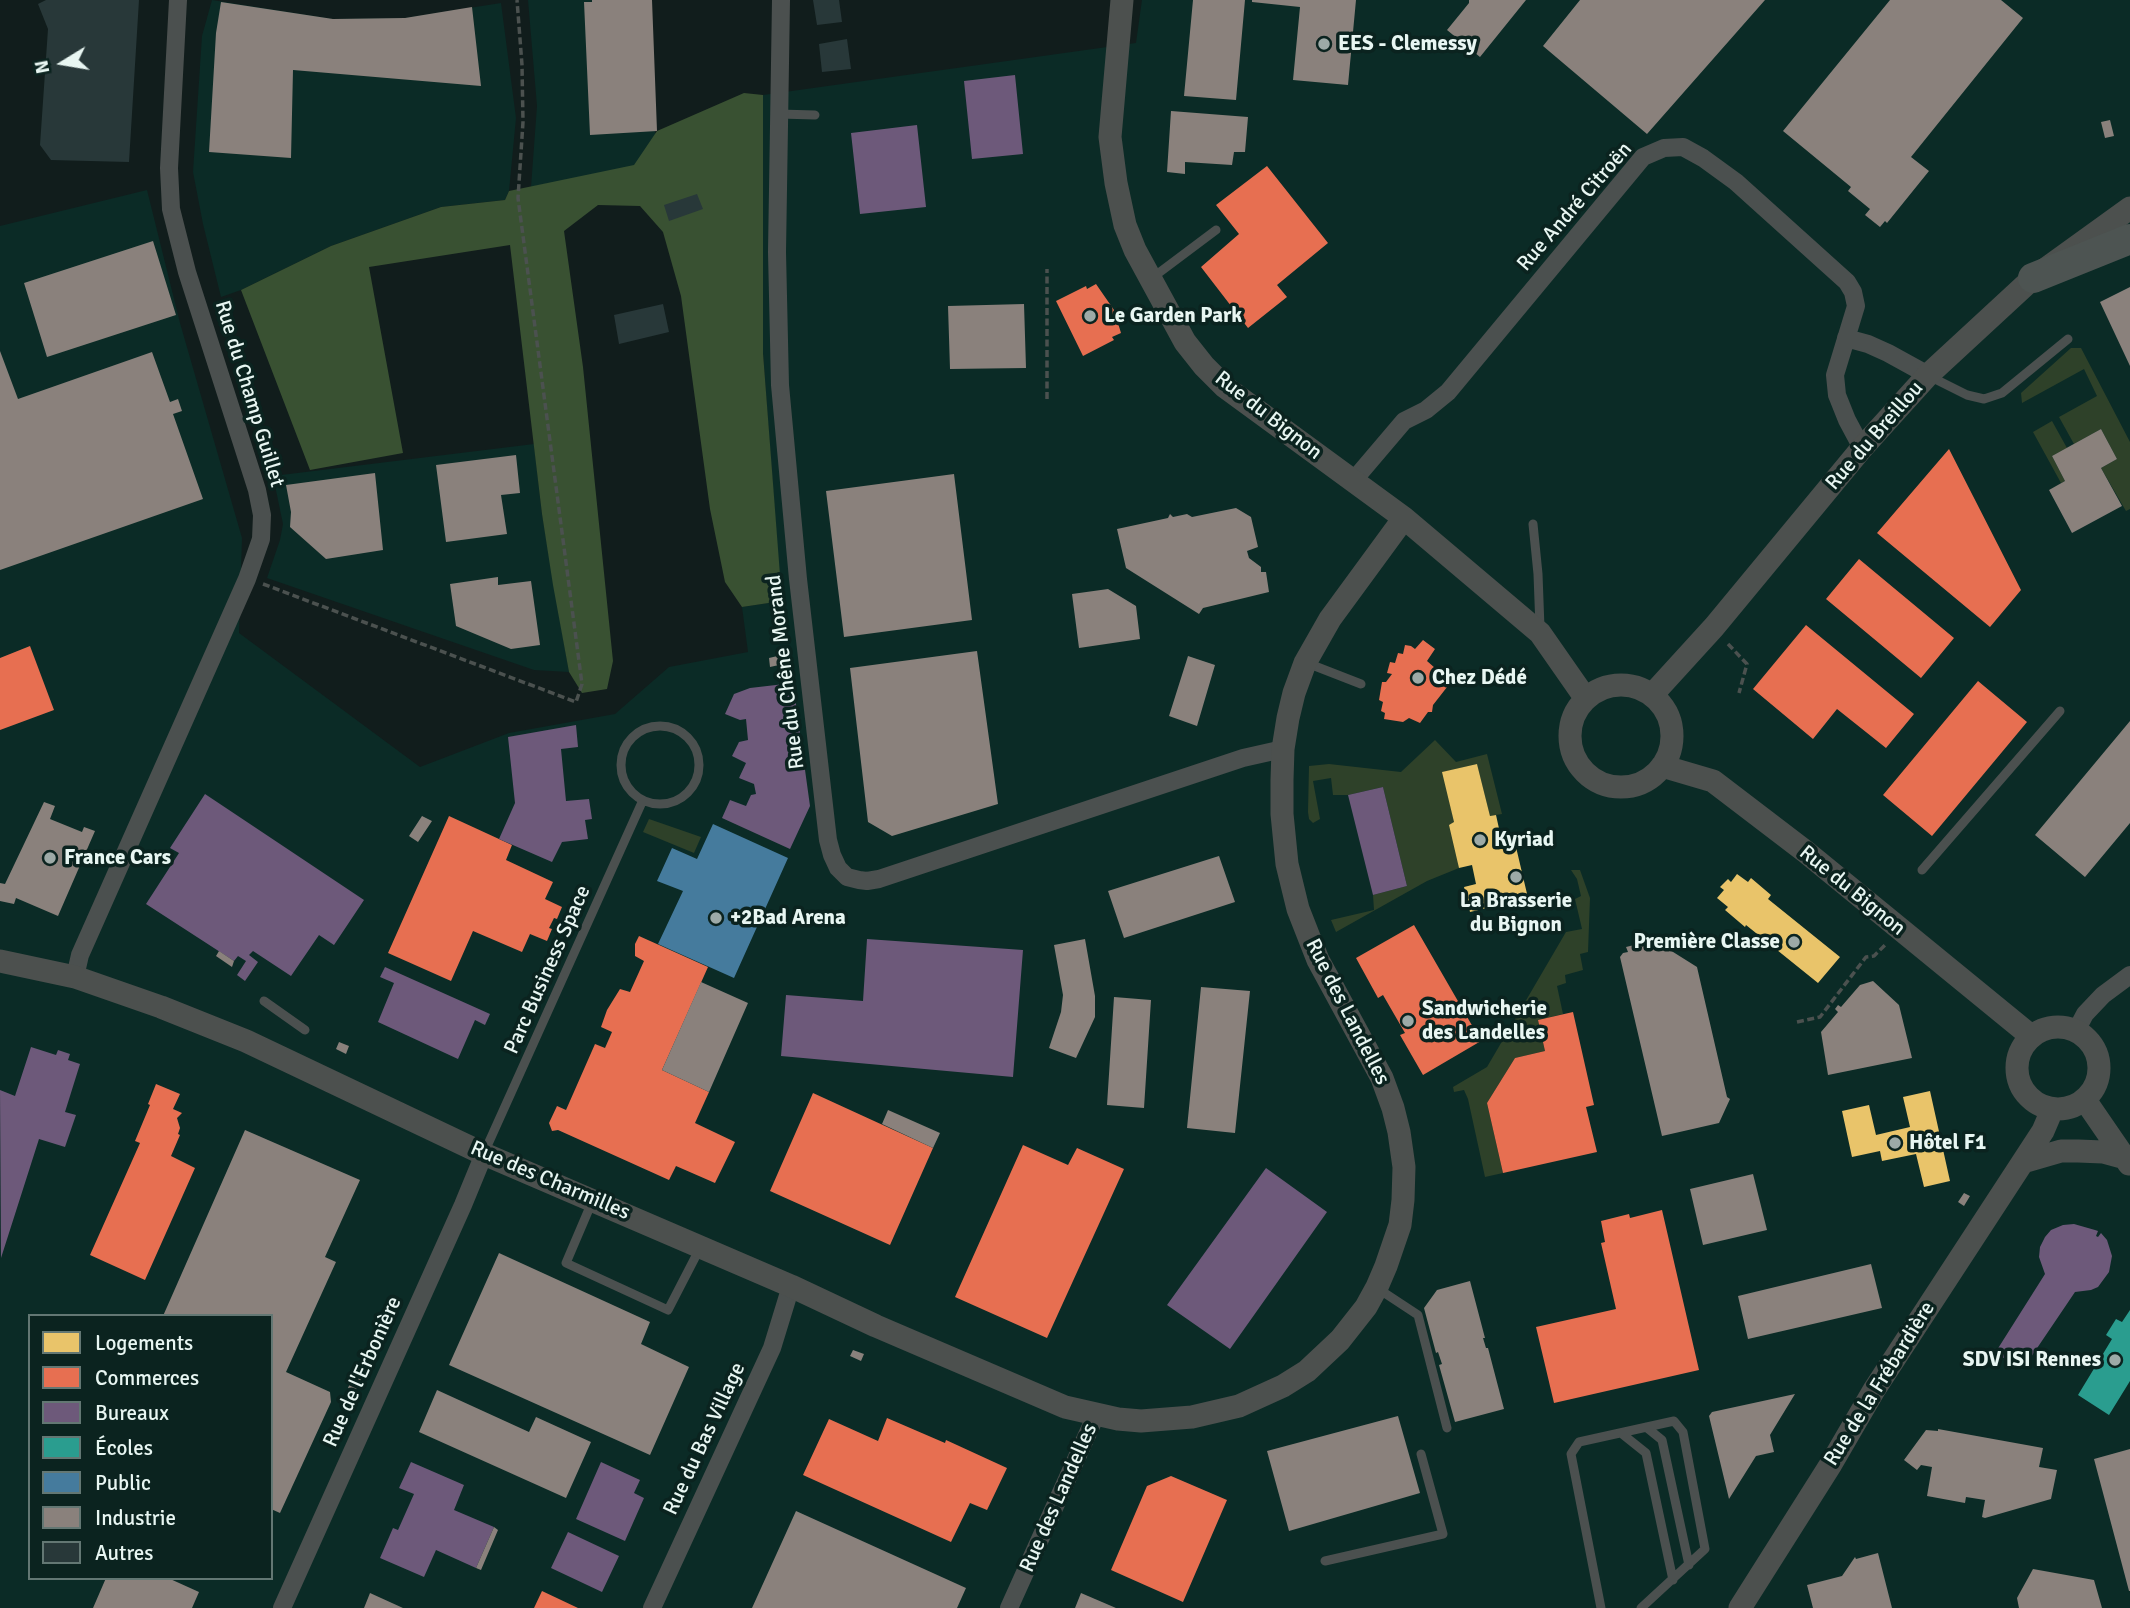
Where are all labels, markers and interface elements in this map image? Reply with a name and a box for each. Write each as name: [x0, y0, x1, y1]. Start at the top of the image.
north arrow: [28, 28, 98, 98]
place label: EES - Clemessy: [1338, 31, 1477, 57]
marker: EES - Clemessy: [1316, 36, 1332, 52]
text: N: [29, 58, 55, 76]
street label: Rue André Citroën: [1512, 137, 1638, 277]
street label: Rue du Champ Guillet: [209, 298, 289, 490]
place label: Le Garden Park: [1104, 303, 1242, 329]
marker: Le Garden Park: [1082, 308, 1098, 324]
street label: Rue du Bignon: [1209, 366, 1327, 466]
street label: Rue du Breillou: [1821, 376, 1929, 496]
street label: Rue du Chêne Morand: [762, 573, 810, 771]
place label: Chez Dédé: [1432, 665, 1527, 691]
marker: Chez Dédé: [1410, 670, 1426, 686]
place label: Kyriad: [1494, 827, 1554, 853]
marker: Kyriad: [1472, 832, 1488, 848]
street label: Rue du Bignon: [1794, 841, 1910, 941]
place label: France Cars: [64, 845, 171, 871]
marker: France Cars: [42, 850, 58, 866]
marker: La Brasserie du Bignon: [1508, 869, 1524, 885]
street label: Parc Business Space: [500, 882, 596, 1058]
place label: La Brasserie du Bignon: [1460, 888, 1572, 938]
place label: +2Bad Arena: [730, 905, 846, 931]
marker: +2Bad Arena: [708, 910, 724, 926]
place label: Première Classe: [1633, 929, 1780, 955]
marker: Première Classe: [1786, 934, 1802, 950]
street label: Rue des Landelles: [1299, 935, 1395, 1089]
place label: Sandwicherie des Landelles: [1422, 996, 1547, 1046]
marker: Sandwicherie des Landelles: [1400, 1013, 1416, 1029]
place label: Hôtel F1: [1909, 1130, 1986, 1156]
marker: Hôtel F1: [1887, 1135, 1903, 1151]
street label: Rue des Charmilles: [467, 1136, 633, 1226]
street label: Rue de l'Erbonière: [319, 1293, 407, 1451]
street label: Rue de la Frébardière: [1819, 1297, 1941, 1471]
legend: [28, 1314, 273, 1580]
text: Logements: [95, 1330, 193, 1356]
place label: SDV ISI Rennes: [1963, 1347, 2101, 1373]
marker: SDV ISI Rennes: [2107, 1352, 2123, 1368]
street label: Rue du Bas Village: [659, 1359, 751, 1519]
text: Commerces: [95, 1365, 199, 1391]
text: Bureaux: [95, 1400, 169, 1426]
street label: Rue des Landelles: [1015, 1420, 1103, 1576]
text: Écoles: [95, 1435, 153, 1461]
text: Public: [95, 1470, 151, 1496]
text: Industrie: [95, 1505, 176, 1531]
text: Autres: [95, 1540, 153, 1566]

